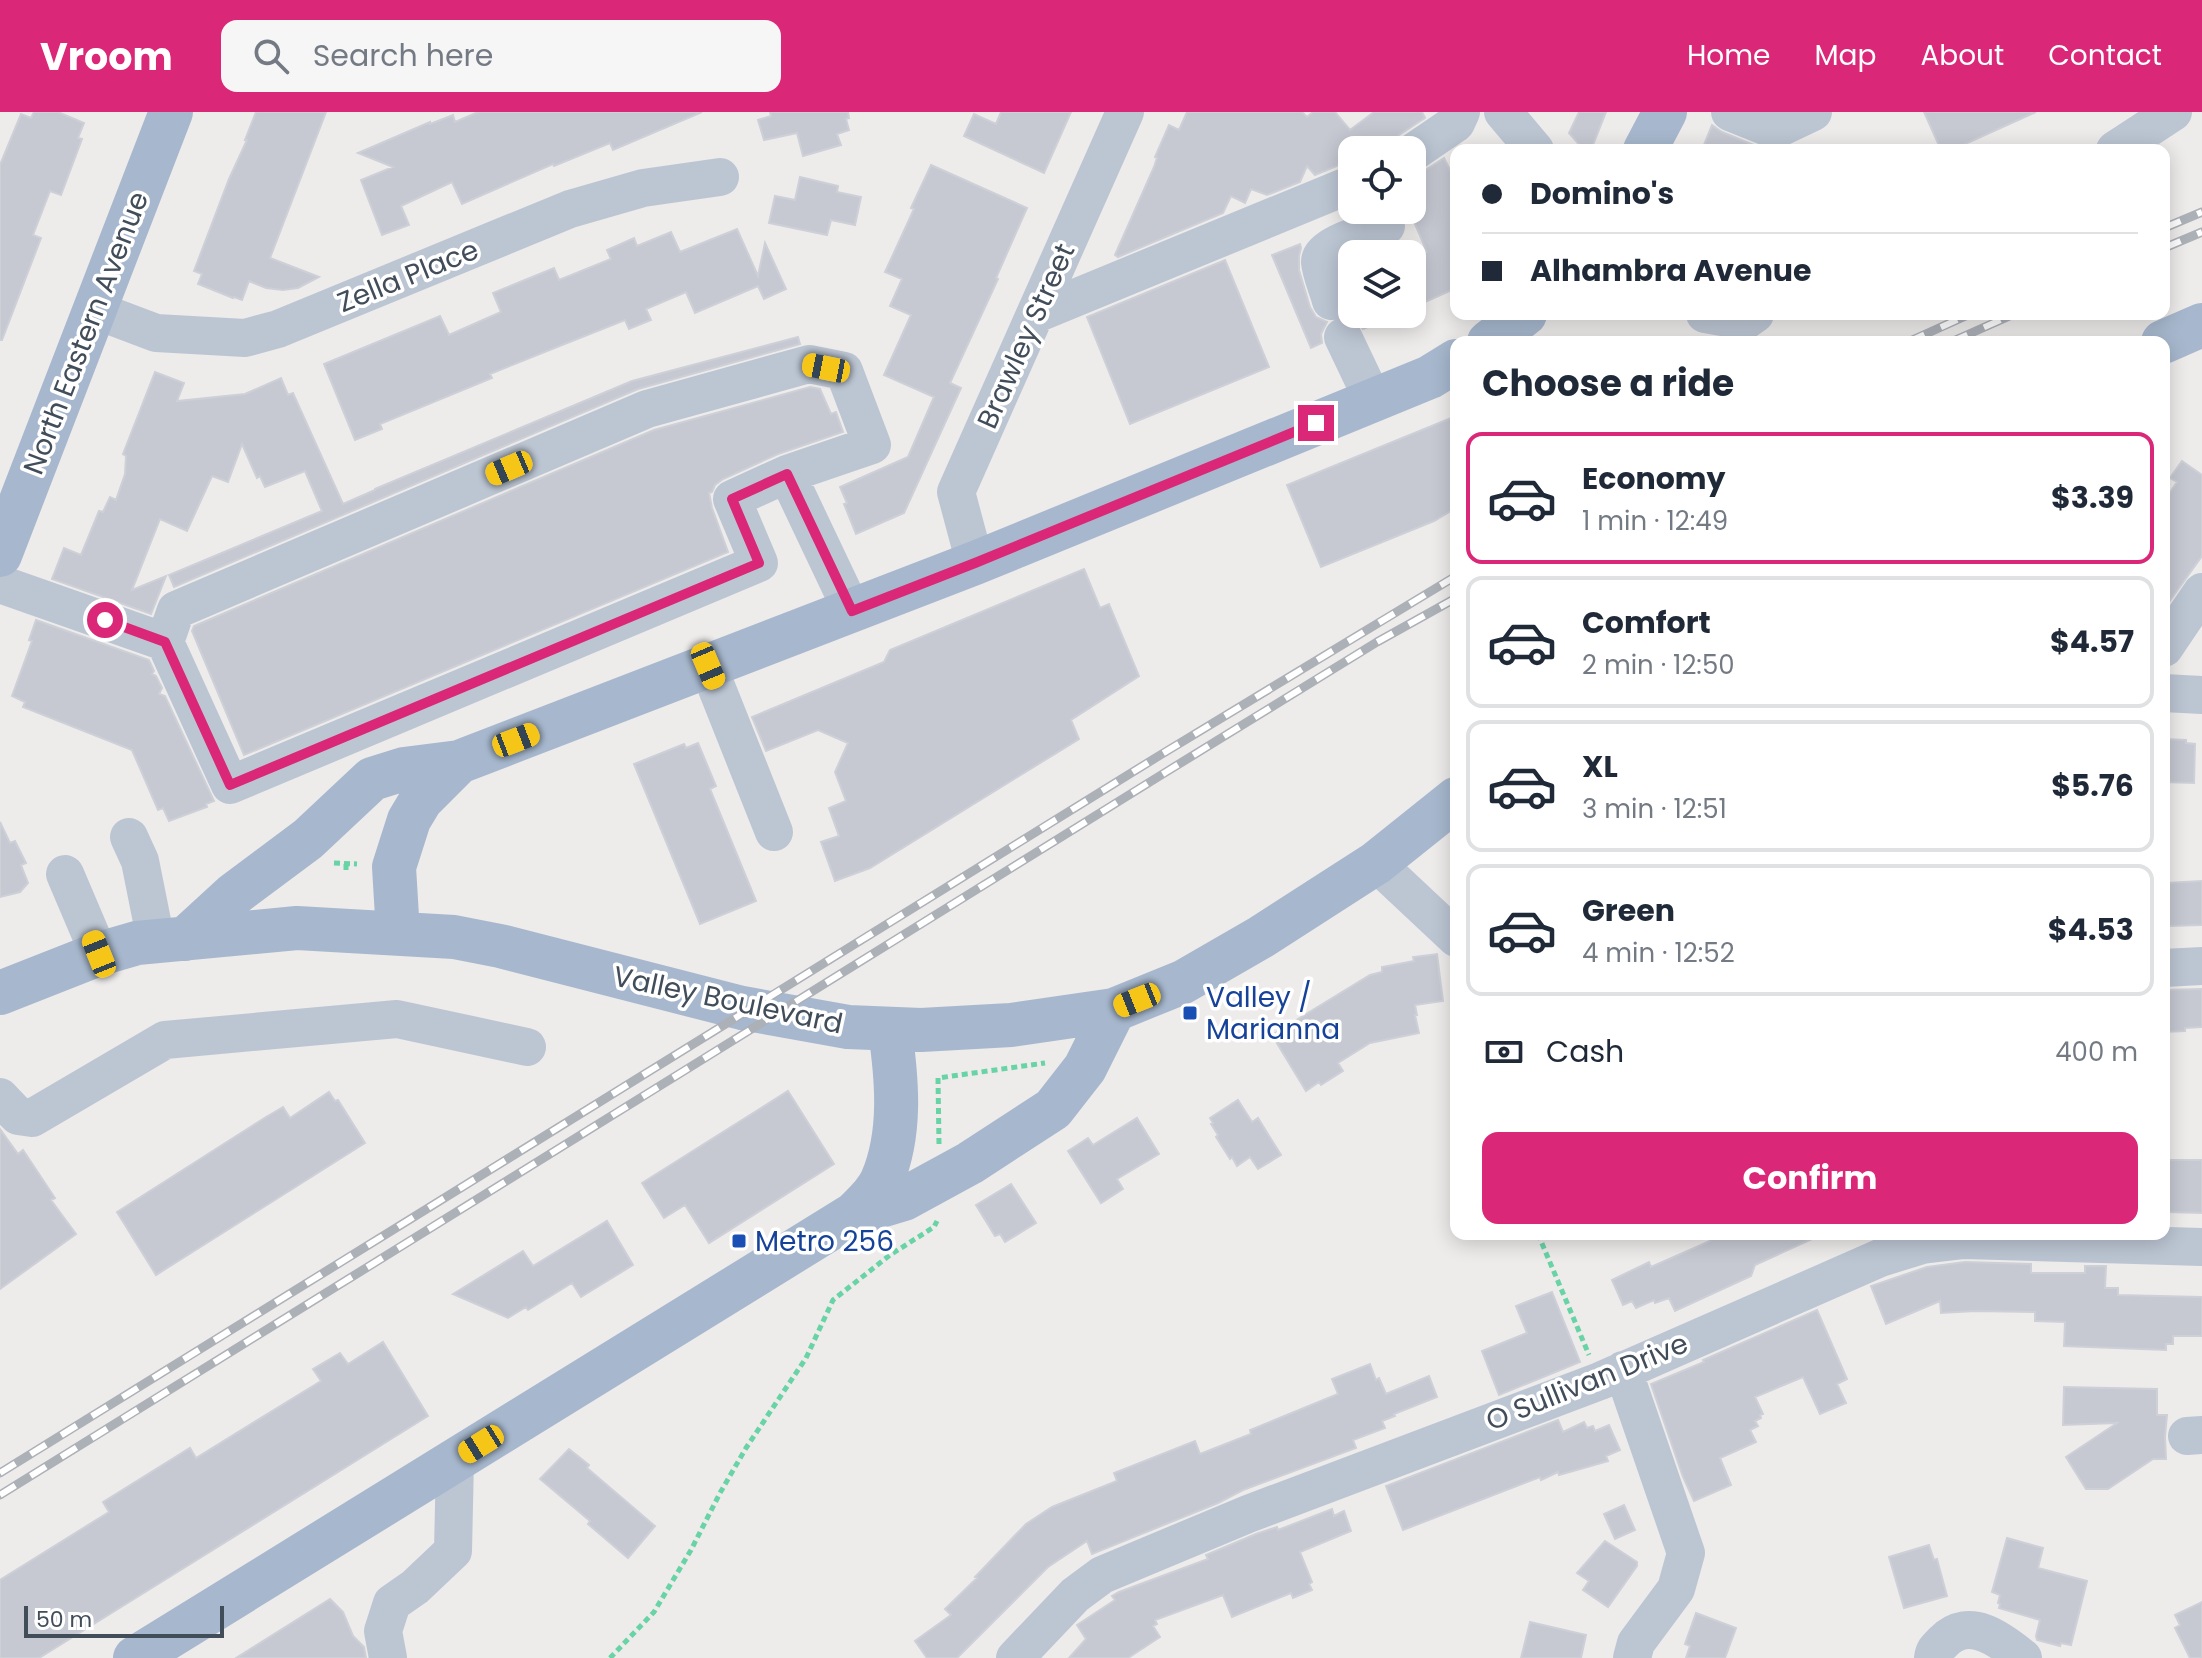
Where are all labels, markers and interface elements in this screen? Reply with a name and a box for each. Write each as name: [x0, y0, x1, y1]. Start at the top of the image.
search box: [221, 20, 781, 92]
text: Vroom: [40, 30, 173, 83]
icon: search: [249, 34, 293, 78]
text: Search here: [313, 34, 493, 77]
text: Home: [1687, 36, 1770, 75]
text: Map: [1814, 36, 1876, 75]
text: About: [1920, 36, 2004, 75]
text: Contact: [2048, 36, 2162, 75]
map controls: [1338, 136, 1426, 328]
button: locate: [1338, 136, 1426, 224]
text: Domino's: [1530, 172, 1674, 215]
street label: North Eastern Avenue: [14, 186, 158, 480]
street label: Zella Place: [332, 230, 484, 322]
street label: Brawley Street: [968, 237, 1084, 435]
button: layers: [1338, 240, 1426, 328]
text: Alhambra Avenue: [1530, 249, 1812, 292]
car: [800, 352, 852, 384]
text: Choose a ride: [1482, 358, 1734, 409]
route end: [1298, 405, 1334, 441]
car: [482, 448, 536, 488]
text: Economy: [1582, 457, 1726, 500]
icon: car: [1486, 462, 1558, 534]
text: $3.39: [2051, 476, 2134, 519]
text: 1 min · 12:49: [1582, 503, 1728, 539]
text: Comfort: [1582, 601, 1711, 644]
route start: [87, 602, 123, 638]
icon: car: [1486, 606, 1558, 678]
text: $4.57: [2050, 620, 2134, 663]
car: [688, 639, 728, 693]
text: 2 min · 12:50: [1582, 647, 1735, 683]
car: [489, 720, 543, 760]
text: XL: [1582, 745, 1618, 788]
icon: car: [1486, 750, 1558, 822]
text: $5.76: [2051, 764, 2134, 807]
text: 3 min · 12:51: [1582, 791, 1727, 827]
text: Green: [1582, 889, 1675, 932]
icon: car: [1486, 894, 1558, 966]
text: $4.53: [2048, 908, 2134, 951]
car: [79, 927, 119, 981]
text: 4 min · 12:52: [1582, 935, 1735, 971]
street label: Valley Boulevard: [610, 957, 846, 1043]
place label: Valley / Marianna: [1206, 978, 1340, 1049]
car: [1110, 980, 1164, 1020]
marker: Valley / Marianna: [1181, 1004, 1199, 1022]
icon: cash: [1482, 1030, 1526, 1074]
text: Cash: [1546, 1030, 1624, 1073]
text: 400 m: [2055, 1034, 2138, 1070]
button: Confirm: [1482, 1132, 2138, 1224]
place label: Metro 256: [755, 1222, 894, 1261]
marker: Metro 256: [730, 1232, 748, 1250]
street label: O Sullivan Drive: [1480, 1324, 1694, 1440]
car: [454, 1421, 508, 1467]
scale bar: [24, 1602, 224, 1638]
text: 50 m: [36, 1604, 92, 1635]

